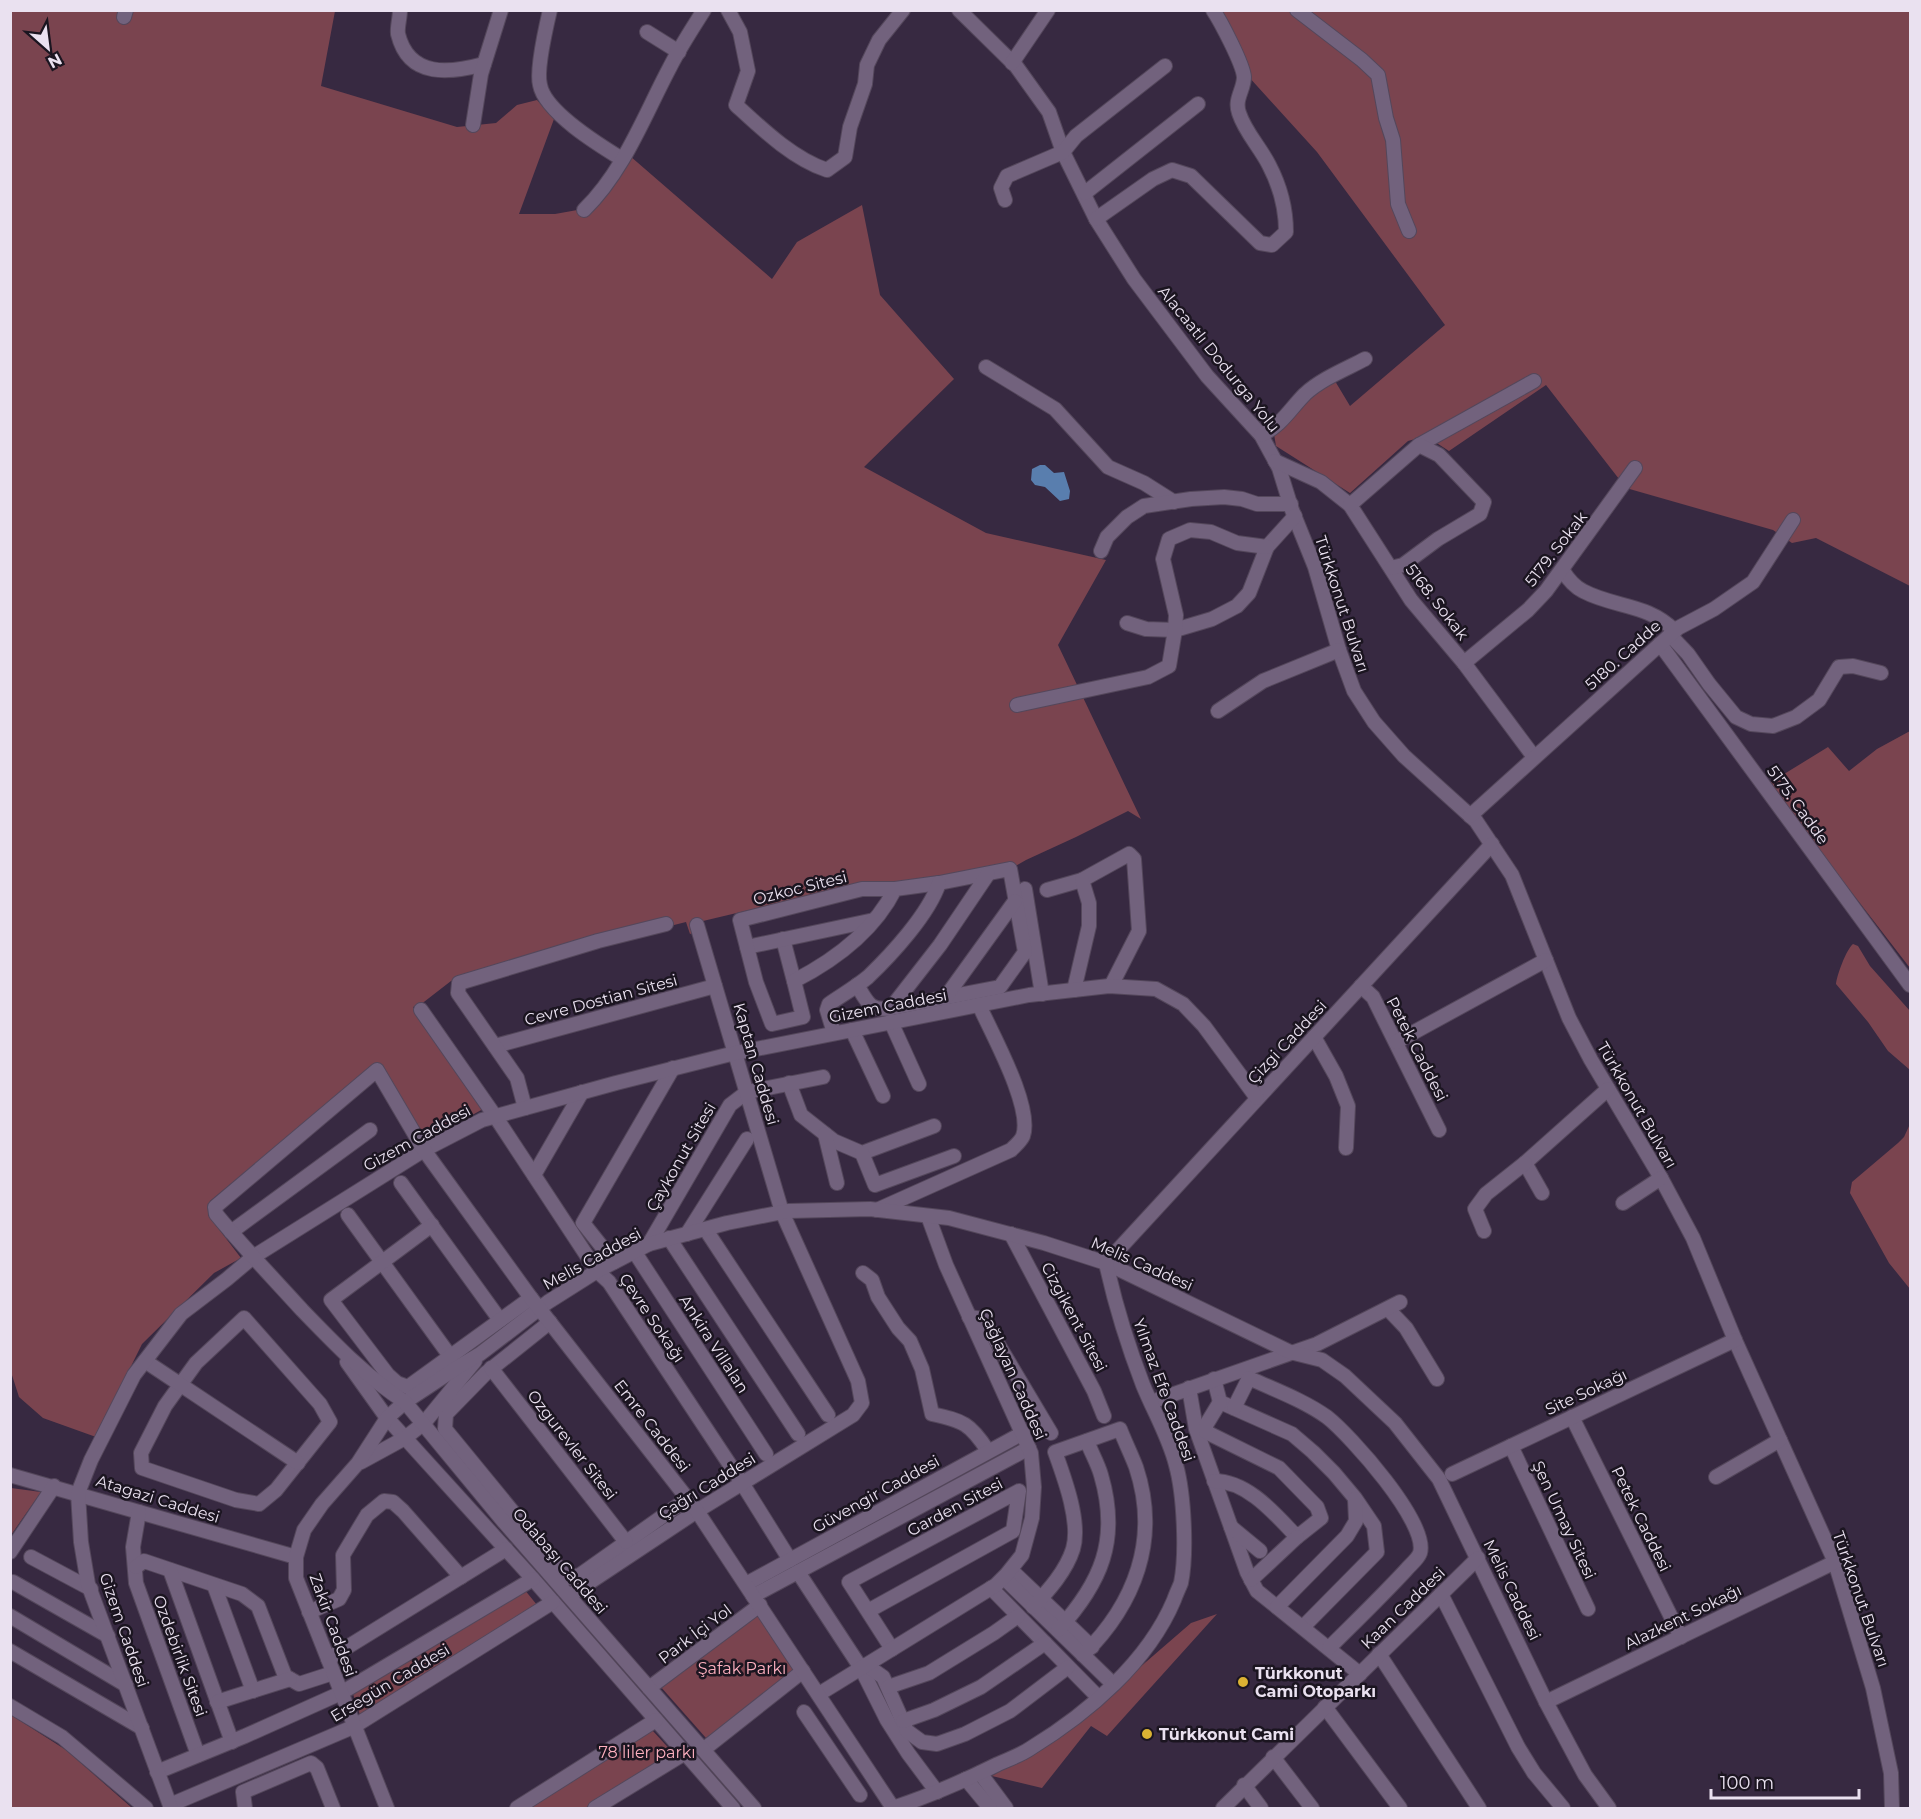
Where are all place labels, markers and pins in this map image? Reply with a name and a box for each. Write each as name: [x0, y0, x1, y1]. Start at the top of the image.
place label: Türkkonut Cami Otoparkı: [1255, 1664, 1376, 1701]
marker: Türkkonut Cami Otoparkı: [1236, 1675, 1250, 1689]
place label: Türkkonut Cami: [1159, 1725, 1294, 1744]
marker: Türkkonut Cami: [1140, 1727, 1154, 1741]

